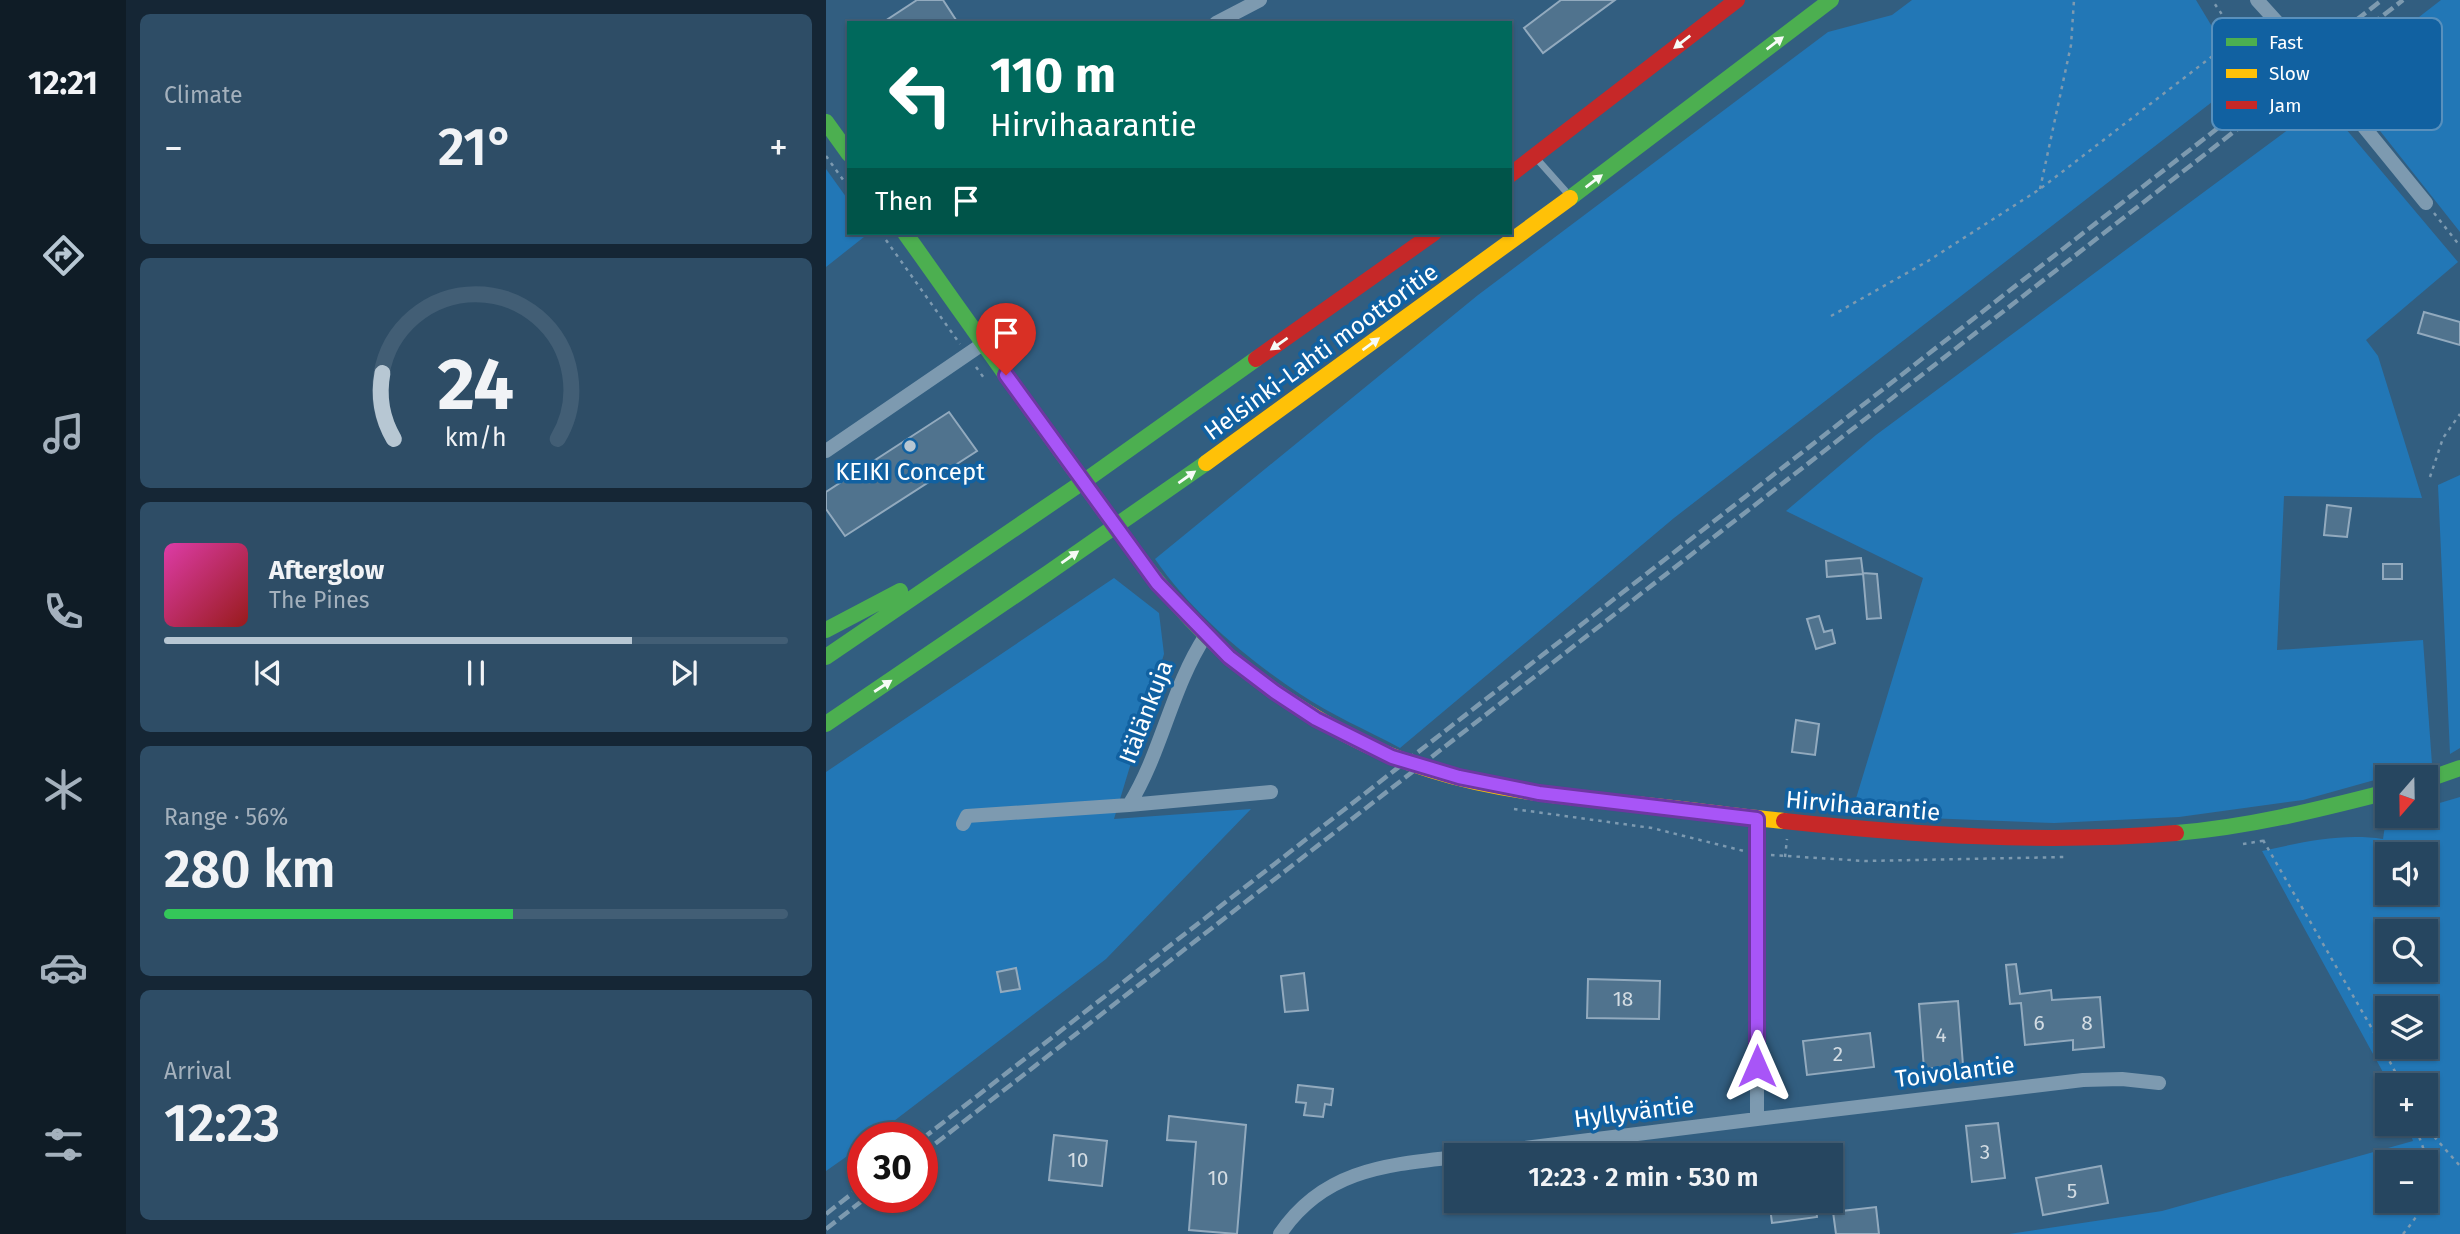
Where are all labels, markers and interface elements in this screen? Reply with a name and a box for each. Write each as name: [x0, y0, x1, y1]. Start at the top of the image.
legend: [2212, 18, 2442, 130]
text: Fast: [2269, 31, 2303, 54]
one-way arrow: [1674, 34, 1692, 49]
one-way arrow: [1766, 36, 1784, 50]
text: 110 m: [990, 46, 1116, 105]
icon: left: [875, 49, 966, 140]
text: Slow: [2269, 62, 2310, 85]
text: 12:21: [28, 64, 98, 102]
text: Climate: [164, 81, 243, 109]
text: Jam: [2269, 94, 2301, 117]
text: Hirvihaarantie: [990, 106, 1197, 144]
text: 21°: [438, 116, 514, 179]
text: −: [164, 125, 183, 171]
text: +: [769, 125, 788, 171]
one-way arrow: [1585, 174, 1603, 188]
icon: arrive: [947, 182, 985, 220]
text: Then: [875, 186, 933, 217]
icon: directions: [39, 231, 88, 280]
street label: Helsinki-Lahti moottoritie: [1199, 258, 1443, 446]
pin: [976, 303, 1036, 375]
icon: arrive: [987, 314, 1025, 352]
one-way arrow: [1270, 337, 1288, 351]
one-way arrow: [1362, 337, 1380, 351]
text: 24: [438, 341, 514, 428]
icon: music: [39, 409, 88, 458]
text: km/h: [445, 423, 507, 453]
marker: KEIKI Concept: [902, 438, 918, 454]
place label: KEIKI Concept: [835, 458, 985, 486]
one-way arrow: [1178, 470, 1196, 484]
one-way arrow: [1061, 550, 1079, 564]
text: Afterglow: [269, 555, 384, 586]
text: The Pines: [269, 586, 370, 614]
icon: phone: [39, 587, 88, 636]
icon: previous: [249, 654, 287, 692]
icon: pause: [457, 654, 495, 692]
icon: next: [665, 654, 703, 692]
street label: Itälänkuja: [1114, 656, 1178, 768]
one-way arrow: [873, 680, 893, 693]
icon: climate: [39, 765, 88, 814]
north arrow: [2375, 765, 2438, 828]
map controls: [2375, 765, 2438, 1213]
street label: Hirvihaarantie: [1785, 785, 1941, 827]
text: Range · 56%: [164, 803, 288, 831]
text: 280 km: [164, 838, 336, 901]
button: sound: [2375, 842, 2438, 905]
button: search: [2375, 919, 2438, 982]
icon: car: [39, 943, 88, 992]
house number: 18: [1613, 986, 1633, 1012]
button: layers: [2375, 996, 2438, 1059]
house number: 6: [2033, 1010, 2045, 1036]
house number: 8: [2081, 1010, 2093, 1036]
house number: 4: [1935, 1022, 1947, 1048]
position arrow: [1720, 1029, 1794, 1103]
house number: 2: [1833, 1041, 1843, 1067]
street label: Toivolantie: [1894, 1051, 2016, 1093]
text: Arrival: [164, 1057, 231, 1085]
button: +: [2375, 1073, 2438, 1136]
street label: Hyllyväntie: [1572, 1091, 1696, 1133]
text: 12:23: [164, 1092, 280, 1155]
icon: filters: [39, 1120, 88, 1169]
speed limit sign: 30: [847, 1122, 938, 1213]
house number: 3: [1980, 1139, 1990, 1165]
house number: 10: [1068, 1147, 1088, 1173]
button: −: [2375, 1150, 2438, 1213]
text: 12:23 · 2 min · 530 m: [1528, 1162, 1759, 1193]
house number: 10: [1208, 1165, 1228, 1191]
house number: 5: [2067, 1178, 2077, 1204]

